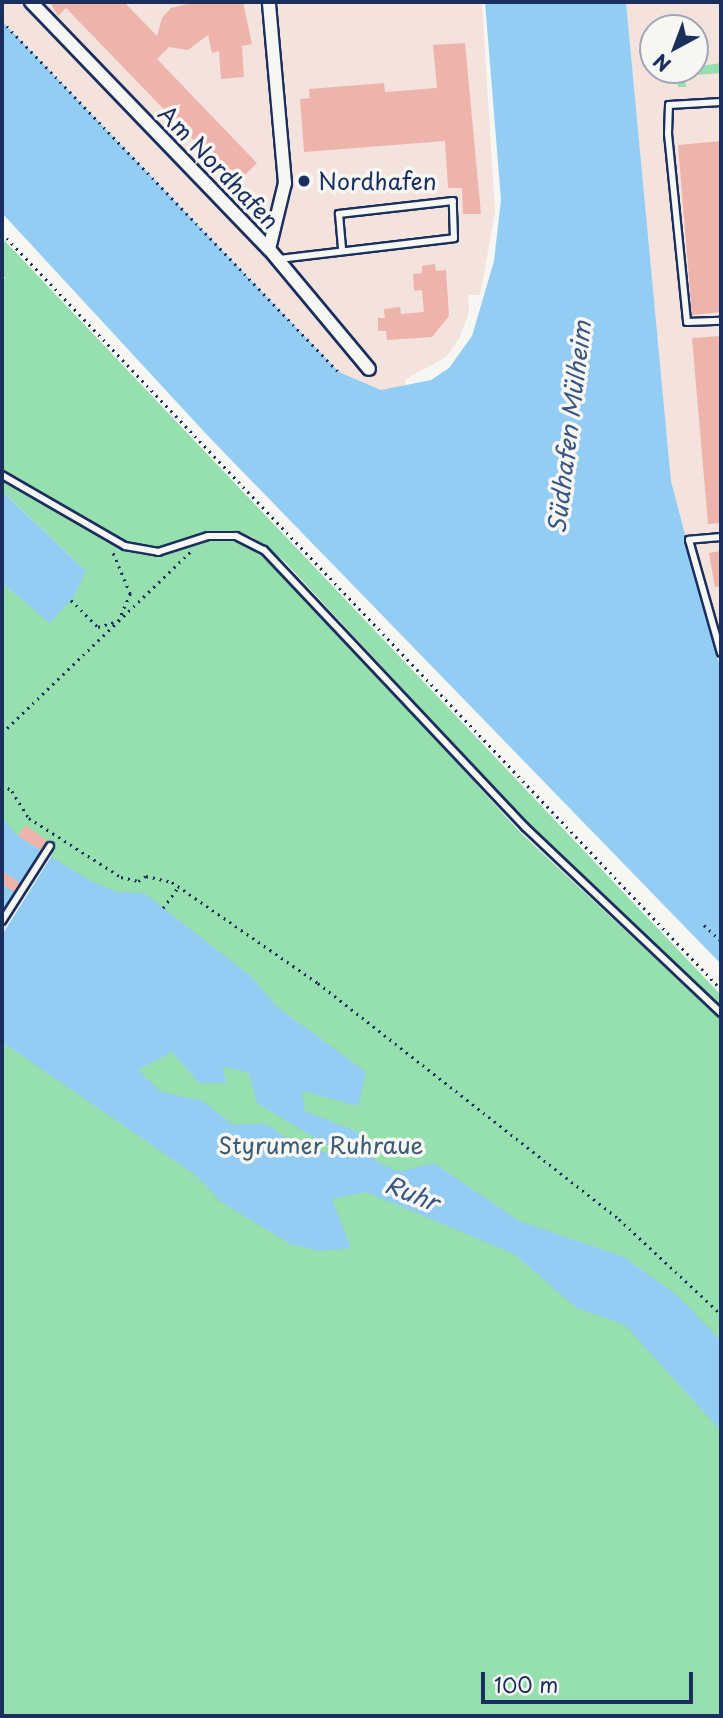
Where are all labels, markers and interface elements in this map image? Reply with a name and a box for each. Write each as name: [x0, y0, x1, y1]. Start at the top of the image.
north arrow: [639, 14, 709, 84]
text: N: [647, 48, 676, 79]
street label: Am Nordhafen: [152, 98, 286, 236]
place label: Nordhafen: [318, 167, 437, 195]
marker: Nordhafen: [296, 173, 312, 189]
water label: Südhafen Mülheim: [542, 319, 596, 535]
park label: Styrumer Ruhraue: [219, 1131, 423, 1159]
water label: Ruhr: [381, 1169, 443, 1217]
scale bar: [485, 1658, 697, 1702]
text: 100 m: [494, 1668, 558, 1700]

